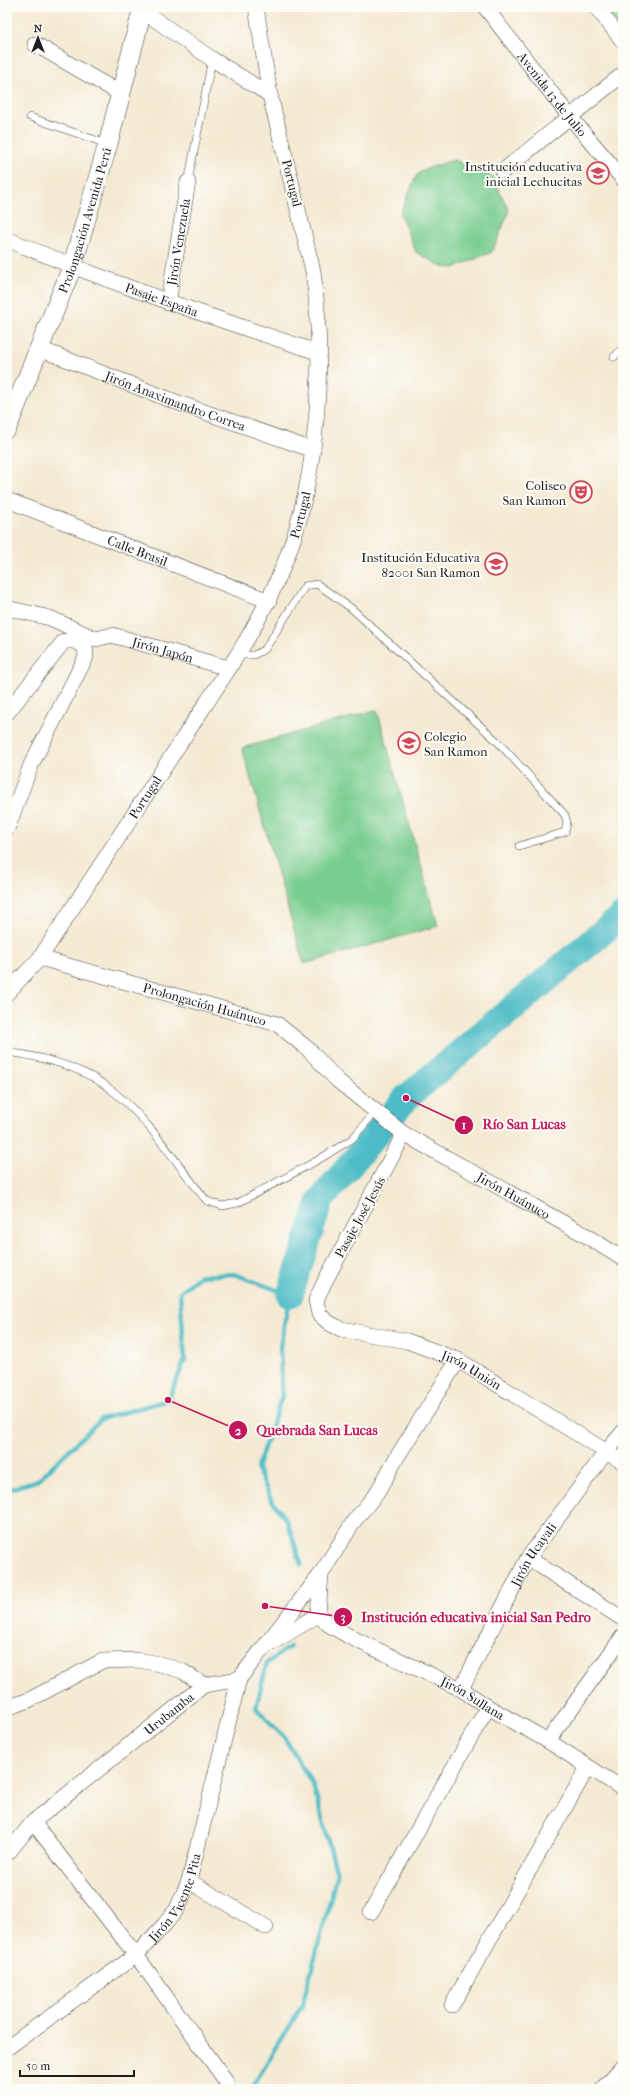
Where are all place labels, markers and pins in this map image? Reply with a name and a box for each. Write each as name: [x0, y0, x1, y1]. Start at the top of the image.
place label: Institución educativa inicial Lechucitas: [465, 159, 583, 189]
school or university icon: Institución educativa inicial Lechucitas: [585, 160, 611, 186]
place label: Coliseo San Ramon: [502, 478, 566, 508]
theatre icon: Coliseo San Ramon: [568, 479, 594, 505]
place label: Institución Educativa 82001 San Ramon: [361, 550, 481, 580]
school or university icon: Institución Educativa 82001 San Ramon: [483, 551, 509, 577]
place label: Colegio San Ramon: [424, 729, 488, 759]
school or university icon: Colegio San Ramon: [396, 730, 422, 756]
callout: Río San Lucas: [454, 1112, 574, 1138]
callout: Quebrada San Lucas: [228, 1417, 386, 1443]
callout: Institución educativa inicial San Pedro: [333, 1604, 599, 1630]

